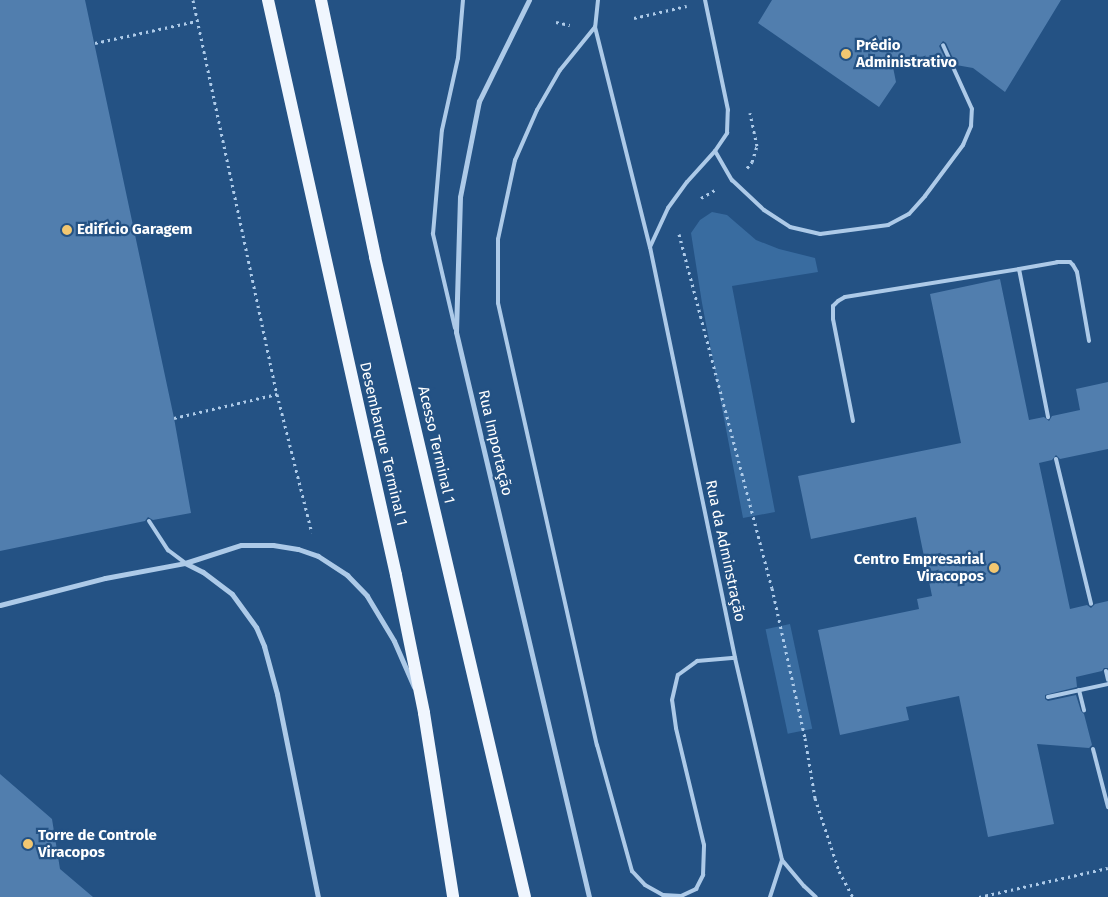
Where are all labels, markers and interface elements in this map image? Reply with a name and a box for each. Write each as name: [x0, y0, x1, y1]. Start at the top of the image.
place label: Prédio Administrativo: [856, 36, 957, 71]
marker: Prédio Administrativo: [840, 48, 852, 60]
place label: Edifício Garagem: [77, 221, 192, 239]
marker: Edifício Garagem: [61, 224, 73, 236]
street label: Desembarque Terminal 1: [355, 360, 411, 528]
street label: Acesso Terminal 1: [414, 385, 458, 505]
street label: Rua Importação: [474, 388, 516, 498]
street label: Rua da Adminstração: [701, 479, 749, 623]
place label: Centro Empresarial Viracopos: [854, 550, 984, 585]
marker: Centro Empresarial Viracopos: [988, 562, 1000, 574]
place label: Torre de Controle Viracopos: [38, 826, 157, 861]
marker: Torre de Controle Viracopos: [22, 838, 34, 850]

